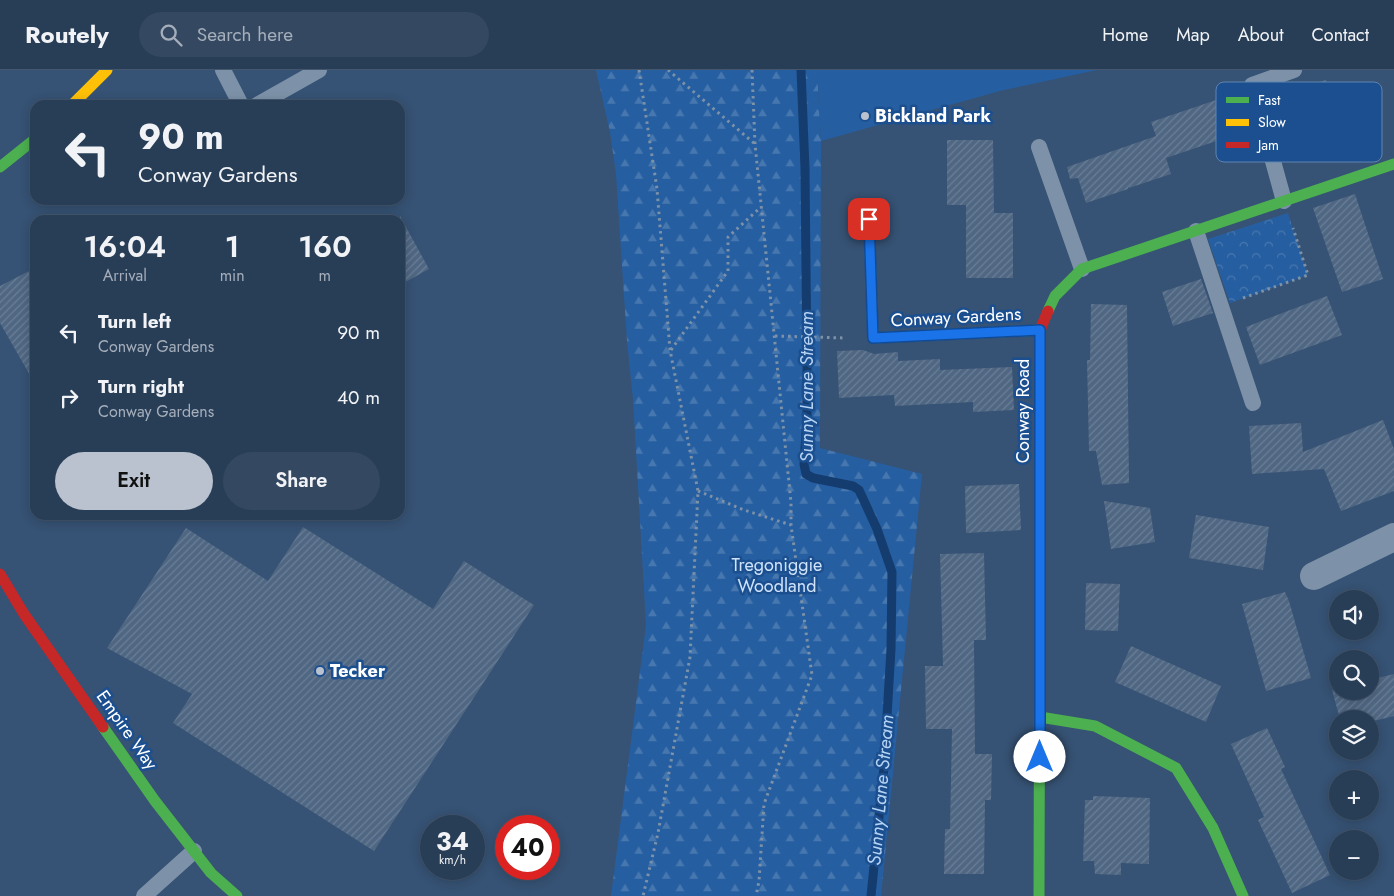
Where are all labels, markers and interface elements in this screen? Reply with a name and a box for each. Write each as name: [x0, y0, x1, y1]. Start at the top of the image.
search box: [139, 12, 489, 57]
text: Routely: [25, 17, 109, 52]
icon: search: [157, 21, 185, 49]
text: Search here: [197, 21, 293, 48]
text: Home: [1102, 22, 1148, 48]
text: Map: [1176, 22, 1210, 48]
text: About: [1238, 22, 1283, 48]
text: Contact: [1311, 22, 1369, 48]
legend: [1216, 82, 1382, 162]
text: Fast: [1258, 90, 1281, 110]
place label: Bickland Park: [875, 103, 991, 129]
marker: Bickland Park: [859, 110, 871, 122]
text: 90 m: [138, 112, 224, 162]
text: Slow: [1258, 112, 1286, 132]
icon: left: [55, 120, 120, 185]
text: Jam: [1256, 135, 1279, 155]
text: Conway Gardens: [138, 158, 298, 190]
pin: [848, 198, 890, 240]
icon: arrive: [855, 205, 883, 233]
text: 16:04: [84, 225, 166, 268]
text: 1: [225, 225, 240, 268]
text: 160: [298, 225, 351, 268]
text: Arrival: [103, 264, 147, 287]
text: min: [220, 264, 245, 287]
text: m: [319, 264, 331, 287]
street label: Conway Gardens: [890, 301, 1022, 333]
text: Turn left: [98, 308, 171, 335]
water label: Sunny Lane Stream: [793, 311, 820, 463]
icon: left: [55, 319, 83, 347]
text: 90 m: [337, 319, 380, 346]
text: Conway Gardens: [98, 335, 214, 358]
street label: Conway Road: [1010, 359, 1036, 463]
text: Turn right: [98, 373, 184, 400]
icon: right: [55, 384, 83, 412]
text: 40 m: [337, 384, 380, 411]
text: Conway Gardens: [98, 400, 214, 423]
button: Exit: [55, 452, 213, 510]
button: Share: [223, 452, 380, 510]
park label: Tregoniggie Woodland: [732, 552, 822, 599]
map controls: [1329, 590, 1379, 880]
button: sound: [1329, 590, 1379, 640]
button: search: [1329, 650, 1379, 700]
place label: Tecker: [330, 658, 386, 684]
marker: Tecker: [314, 665, 326, 677]
street label: Empire Way: [90, 685, 164, 775]
button: layers: [1329, 710, 1379, 760]
water label: Sunny Lane Stream: [860, 713, 901, 867]
position arrow: [1013, 730, 1065, 782]
button: +: [1329, 770, 1379, 820]
speed limit sign: 40: [495, 815, 560, 880]
text: 34: [436, 823, 469, 859]
button: −: [1329, 830, 1379, 880]
text: km/h: [439, 851, 466, 869]

